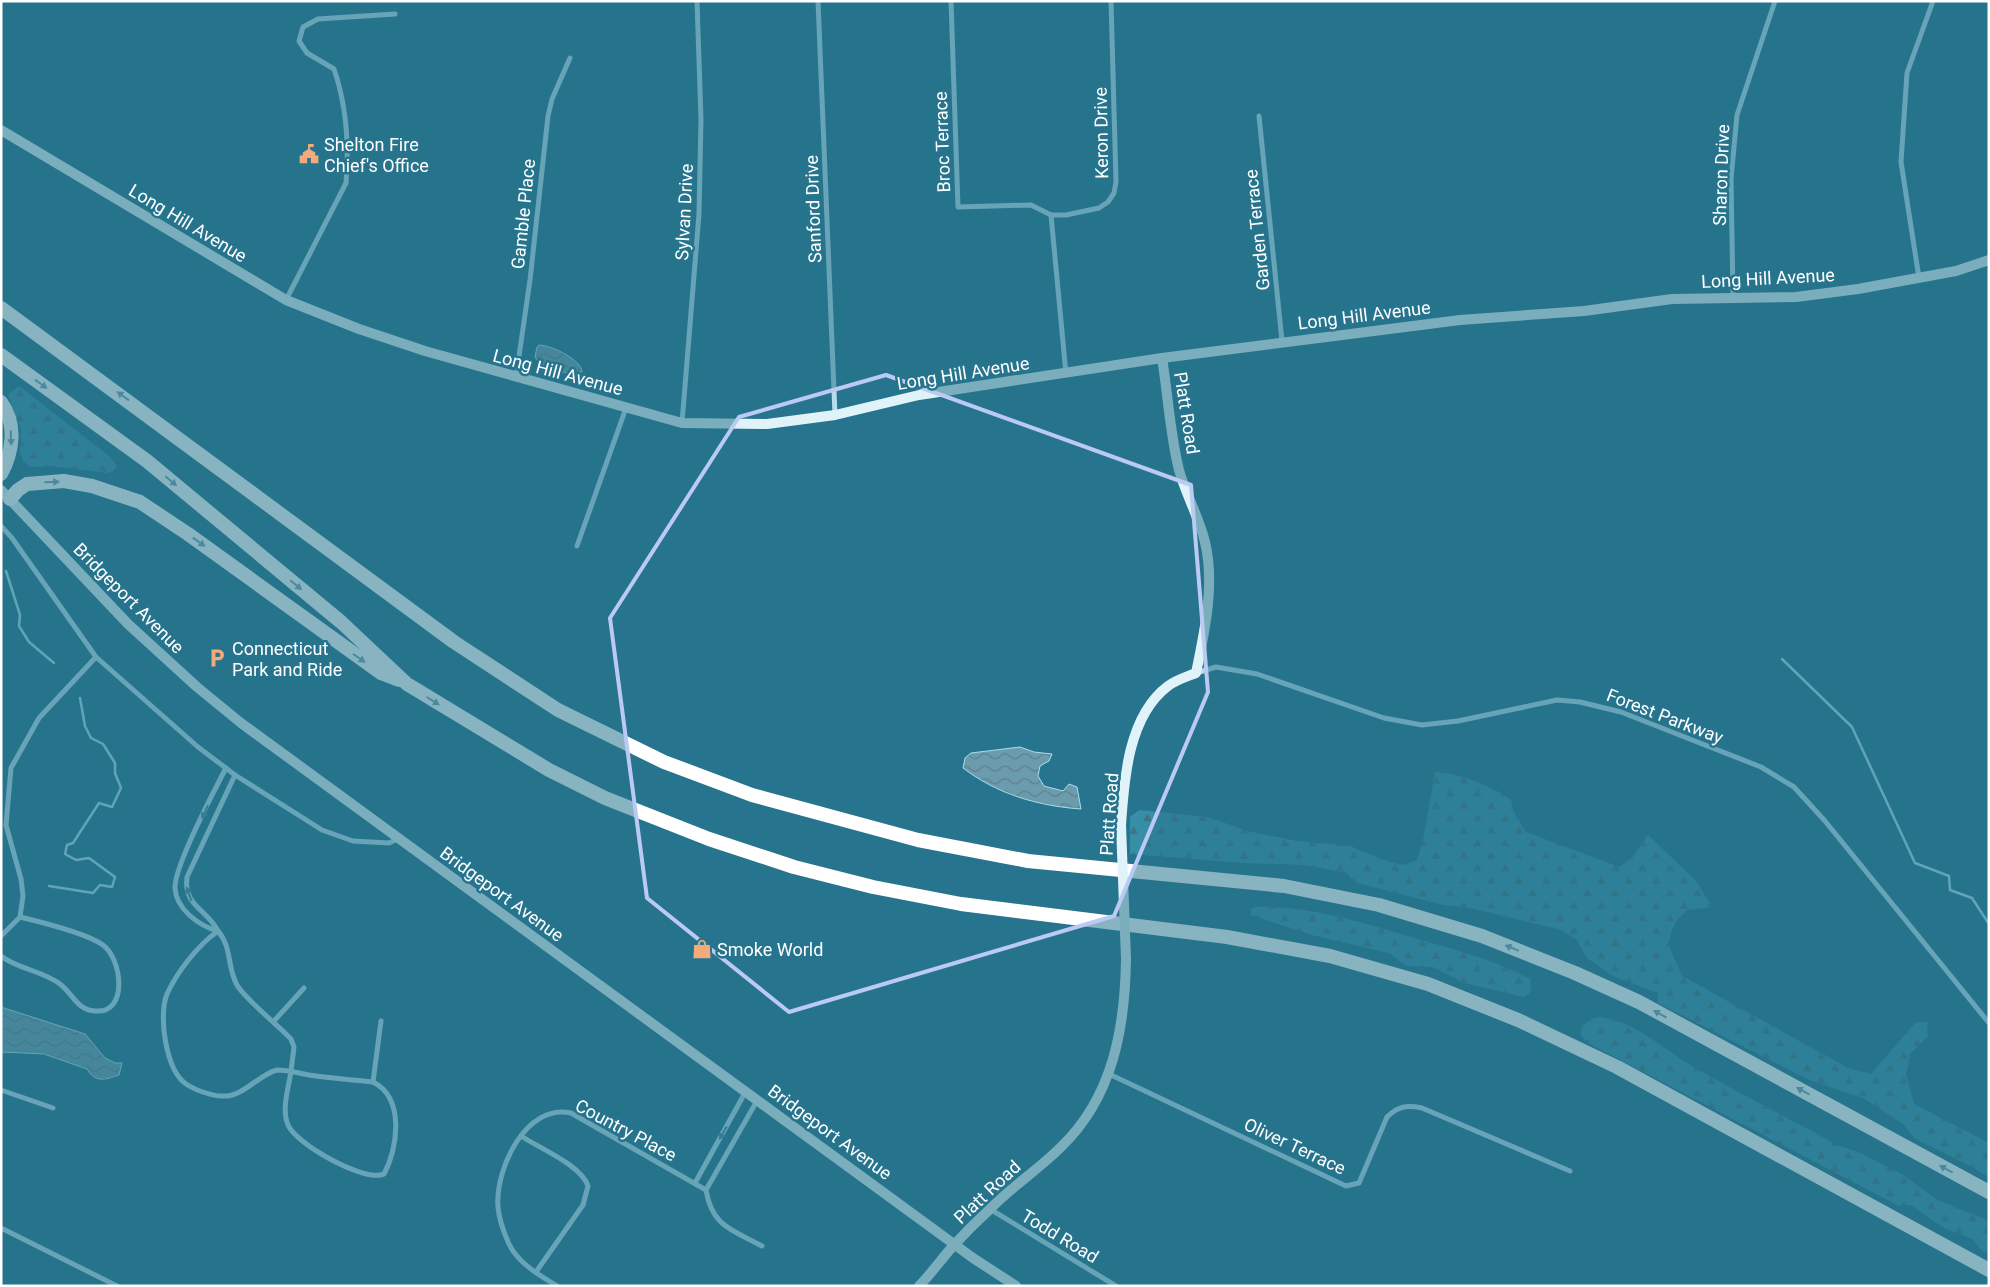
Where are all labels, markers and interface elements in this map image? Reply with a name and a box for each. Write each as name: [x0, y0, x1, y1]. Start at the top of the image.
street label: Keron Drive: [1090, 87, 1112, 179]
street label: Broc Terrace: [930, 91, 954, 193]
street label: Sharon Drive: [1709, 124, 1733, 226]
place label: Shelton Fire Chief's Office: [324, 134, 429, 176]
public building icon: Shelton Fire Chief's Office: [298, 143, 320, 165]
street label: Sanford Drive: [801, 155, 825, 263]
street label: Gamble Place: [507, 158, 539, 270]
street label: Sylvan Drive: [671, 163, 697, 261]
street label: Garden Terrace: [1240, 168, 1274, 292]
street label: Long Hill Avenue: [125, 180, 251, 266]
street label: Long Hill Avenue: [1701, 264, 1835, 292]
street label: Long Hill Avenue: [1296, 296, 1432, 334]
street label: Long Hill Avenue: [491, 345, 625, 399]
street label: Long Hill Avenue: [895, 352, 1031, 394]
street label: Platt Road: [1170, 370, 1204, 456]
one-way arrow: [34, 379, 48, 389]
one-way arrow: [116, 391, 130, 401]
one-way arrow: [8, 430, 16, 446]
one-way arrow: [164, 476, 177, 487]
one-way arrow: [44, 478, 60, 486]
one-way arrow: [192, 537, 205, 548]
street label: Bridgeport Avenue: [69, 538, 189, 658]
one-way arrow: [289, 579, 301, 591]
place label: Connecticut Park and Ride: [232, 638, 342, 680]
parking icon: Connecticut Park and Ride: [206, 647, 228, 669]
one-way arrow: [353, 653, 366, 663]
street label: Forest Parkway: [1604, 684, 1727, 748]
one-way arrow: [426, 696, 440, 706]
street label: Platt Road: [1096, 772, 1122, 856]
one-way arrow: [200, 805, 208, 819]
street label: Bridgeport Avenue: [436, 842, 568, 946]
one-way arrow: [185, 886, 193, 901]
shop icon: Smoke World: [691, 938, 713, 960]
place label: Smoke World: [717, 939, 823, 960]
one-way arrow: [1504, 944, 1519, 952]
one-way arrow: [1653, 1010, 1668, 1018]
street label: Bridgeport Avenue: [764, 1080, 896, 1184]
one-way arrow: [1796, 1087, 1810, 1095]
street label: Country Place: [572, 1095, 680, 1165]
street label: Oliver Terrace: [1241, 1113, 1349, 1179]
one-way arrow: [718, 1126, 727, 1140]
street label: Platt Road: [949, 1156, 1025, 1228]
one-way arrow: [1939, 1165, 1953, 1173]
street label: Todd Road: [1018, 1205, 1102, 1267]

